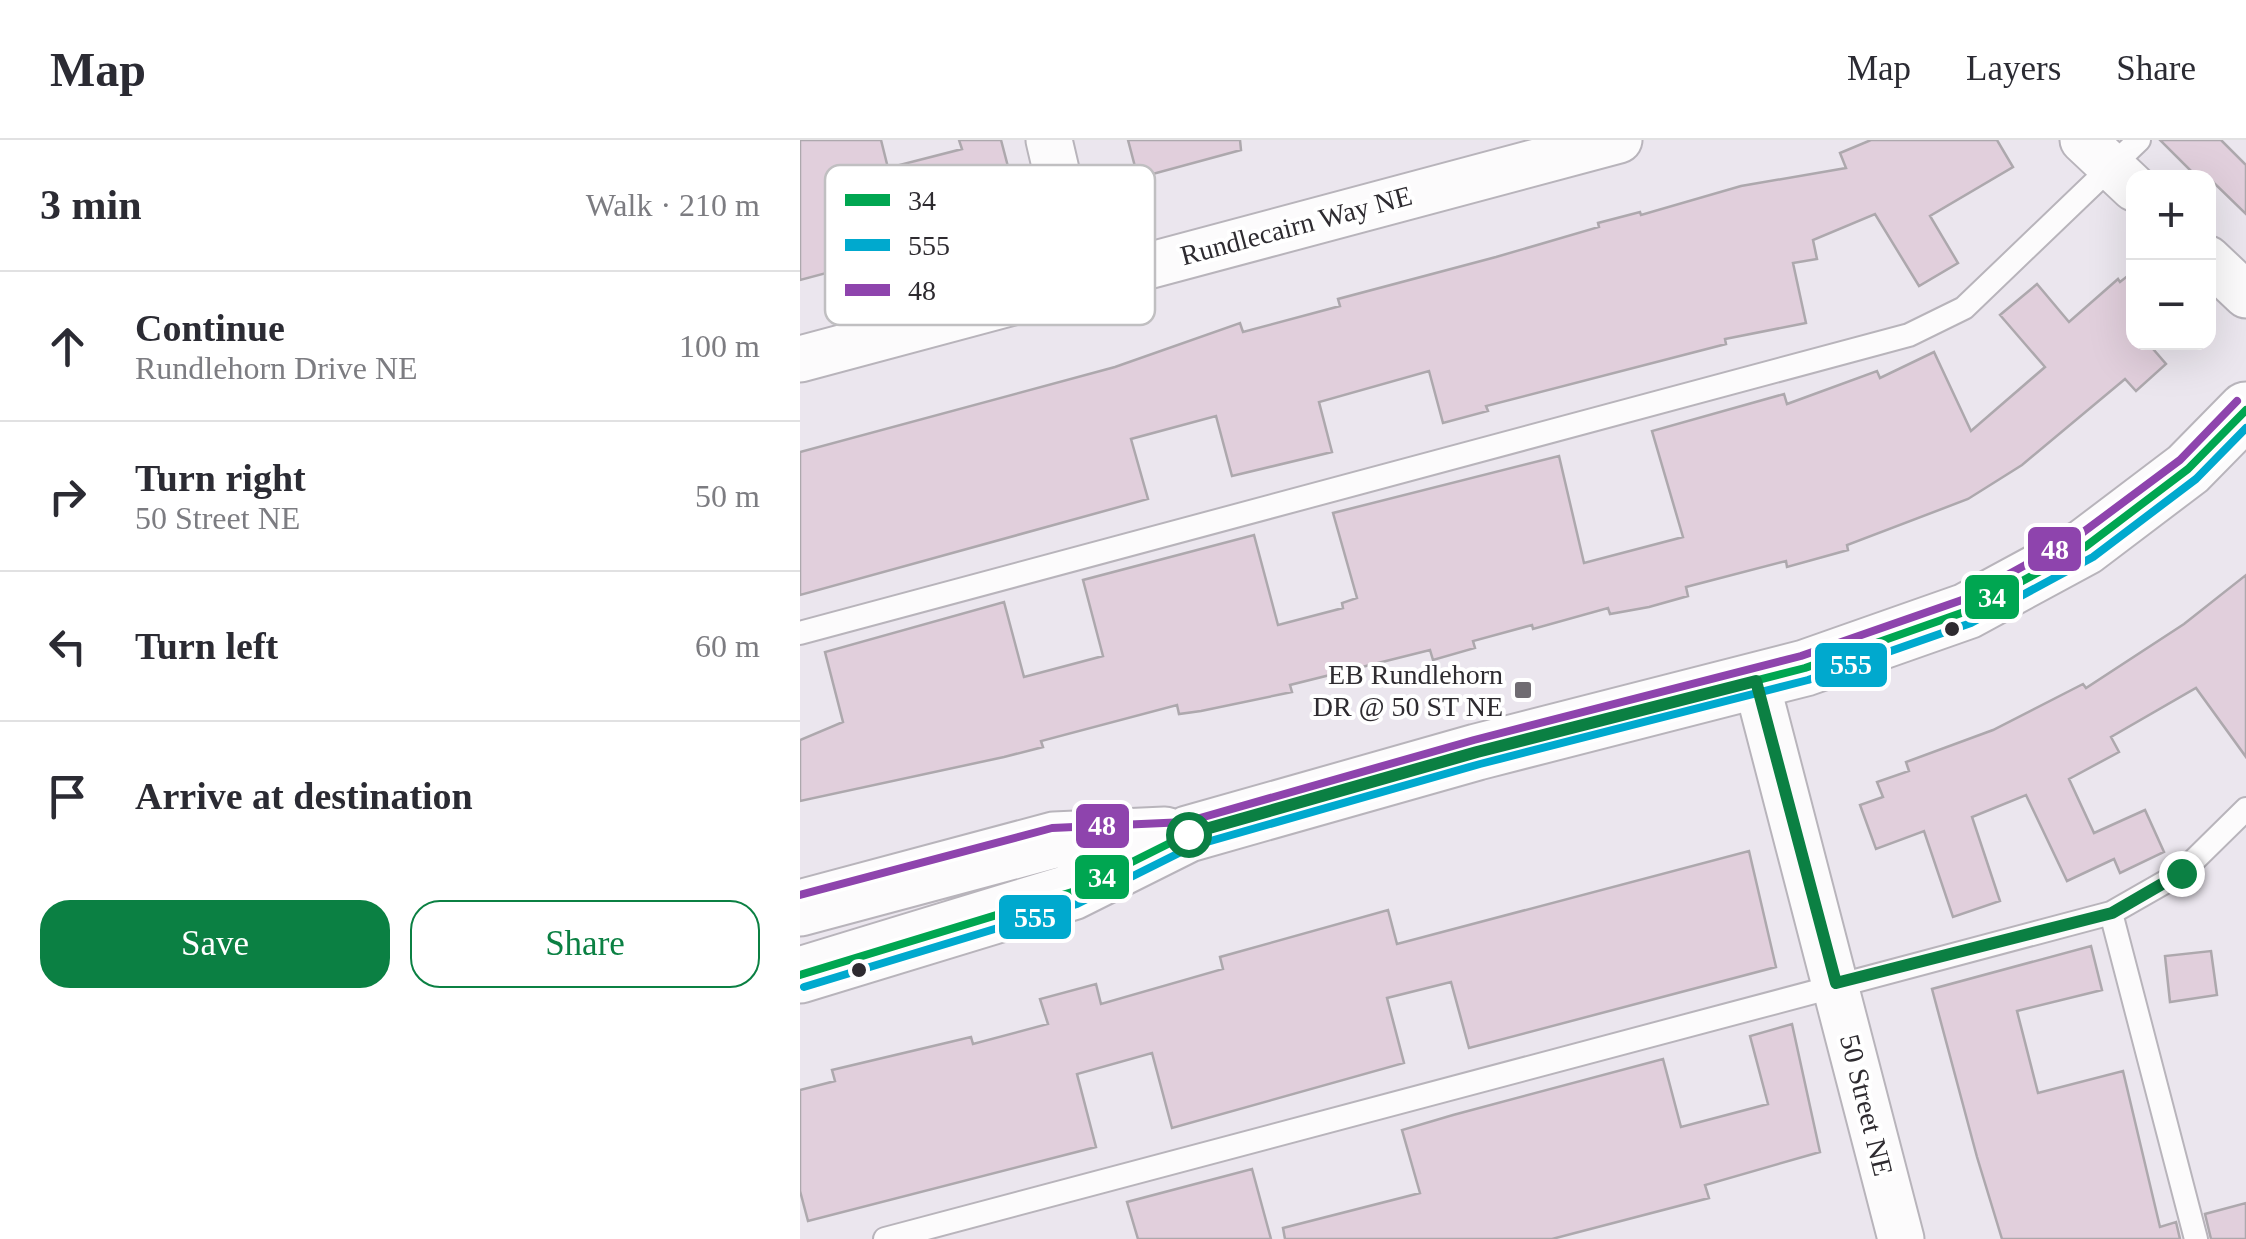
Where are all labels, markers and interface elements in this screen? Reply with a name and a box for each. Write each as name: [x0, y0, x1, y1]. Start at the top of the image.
text: Map: [50, 43, 146, 96]
text: Map: [1847, 49, 1911, 88]
text: Layers: [1966, 49, 2061, 88]
text: Share: [2116, 49, 2196, 88]
legend: [825, 165, 1155, 325]
map controls: [2126, 170, 2216, 350]
button: +: [2126, 170, 2216, 260]
street label: Rundlecairn Way NE: [1177, 180, 1415, 271]
text: 3 min: [40, 182, 142, 228]
text: 34: [908, 185, 936, 216]
text: Walk · 210 m: [586, 187, 760, 223]
text: 555: [908, 230, 950, 261]
button: −: [2126, 260, 2216, 350]
text: 48: [908, 275, 936, 306]
text: Continue: [135, 307, 285, 349]
icon: ahead: [40, 319, 95, 374]
text: 100 m: [679, 328, 760, 364]
text: Rundlehorn Drive NE: [135, 350, 418, 386]
text: Turn right: [135, 457, 306, 499]
icon: right: [40, 469, 95, 524]
text: 50 m: [695, 478, 760, 514]
text: 50 Street NE: [135, 500, 300, 536]
line badge: 48: [2026, 525, 2083, 573]
text: 48: [2041, 534, 2069, 565]
line badge: 34: [1963, 573, 2021, 621]
text: 34: [1978, 582, 2006, 613]
icon: left: [40, 619, 95, 674]
unlabelled marker: [1942, 619, 1962, 639]
text: Turn left: [135, 625, 278, 667]
text: 60 m: [695, 628, 760, 664]
line badge: 555: [1813, 641, 1889, 689]
text: 555: [1830, 649, 1872, 680]
place label: EB Rundlehorn DR @ 50 ST NE: [1313, 659, 1503, 722]
marker: EB Rundlehorn DR @ 50 ST NE: [1512, 679, 1534, 701]
icon: arrive: [40, 769, 95, 824]
text: Arrive at destination: [135, 775, 473, 817]
line badge: 48: [1074, 802, 1131, 850]
text: 48: [1088, 810, 1116, 841]
route start: [1166, 812, 1212, 858]
route end: [2159, 851, 2205, 897]
line badge: 34: [1073, 853, 1131, 901]
text: 34: [1088, 862, 1116, 893]
line badge: 555: [997, 893, 1073, 941]
button: Save: [40, 900, 390, 988]
button: Share: [410, 900, 760, 988]
text: 555: [1014, 902, 1056, 933]
unlabelled marker: [849, 960, 869, 980]
street label: 50 Street NE: [1834, 1031, 1899, 1179]

